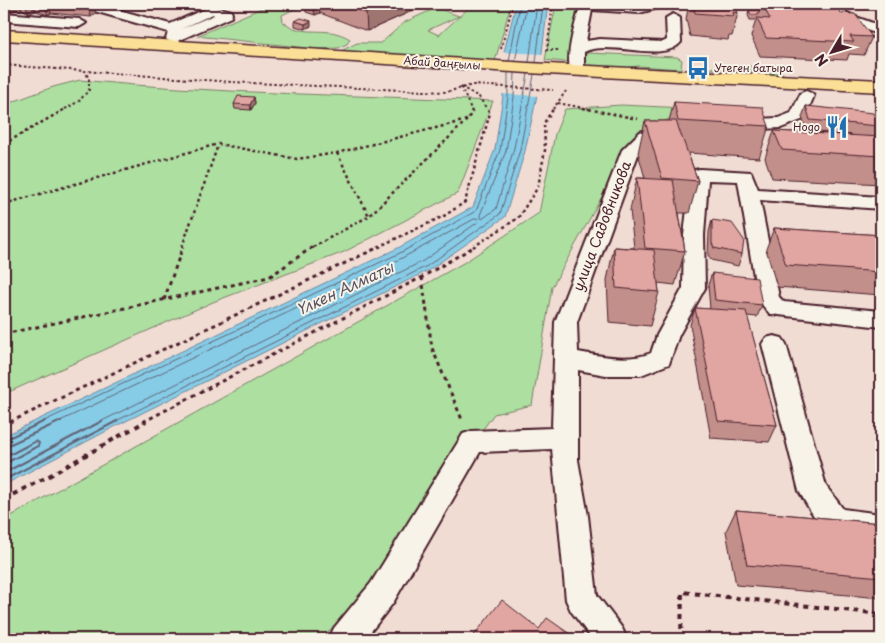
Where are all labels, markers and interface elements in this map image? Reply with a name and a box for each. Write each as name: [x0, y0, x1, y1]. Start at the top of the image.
north arrow: [808, 28, 858, 78]
text: N: [810, 49, 833, 71]
street label: Абай даңғылы: [403, 51, 481, 74]
bus stop icon: Утеген батыра: [685, 55, 711, 81]
place label: Утеген батыра: [714, 59, 793, 76]
restaurant icon: Hogo: [824, 114, 850, 140]
place label: Hogo: [793, 118, 820, 135]
street label: улица Садовникова: [567, 157, 636, 294]
water label: Үлкен Алматы: [292, 255, 398, 320]

